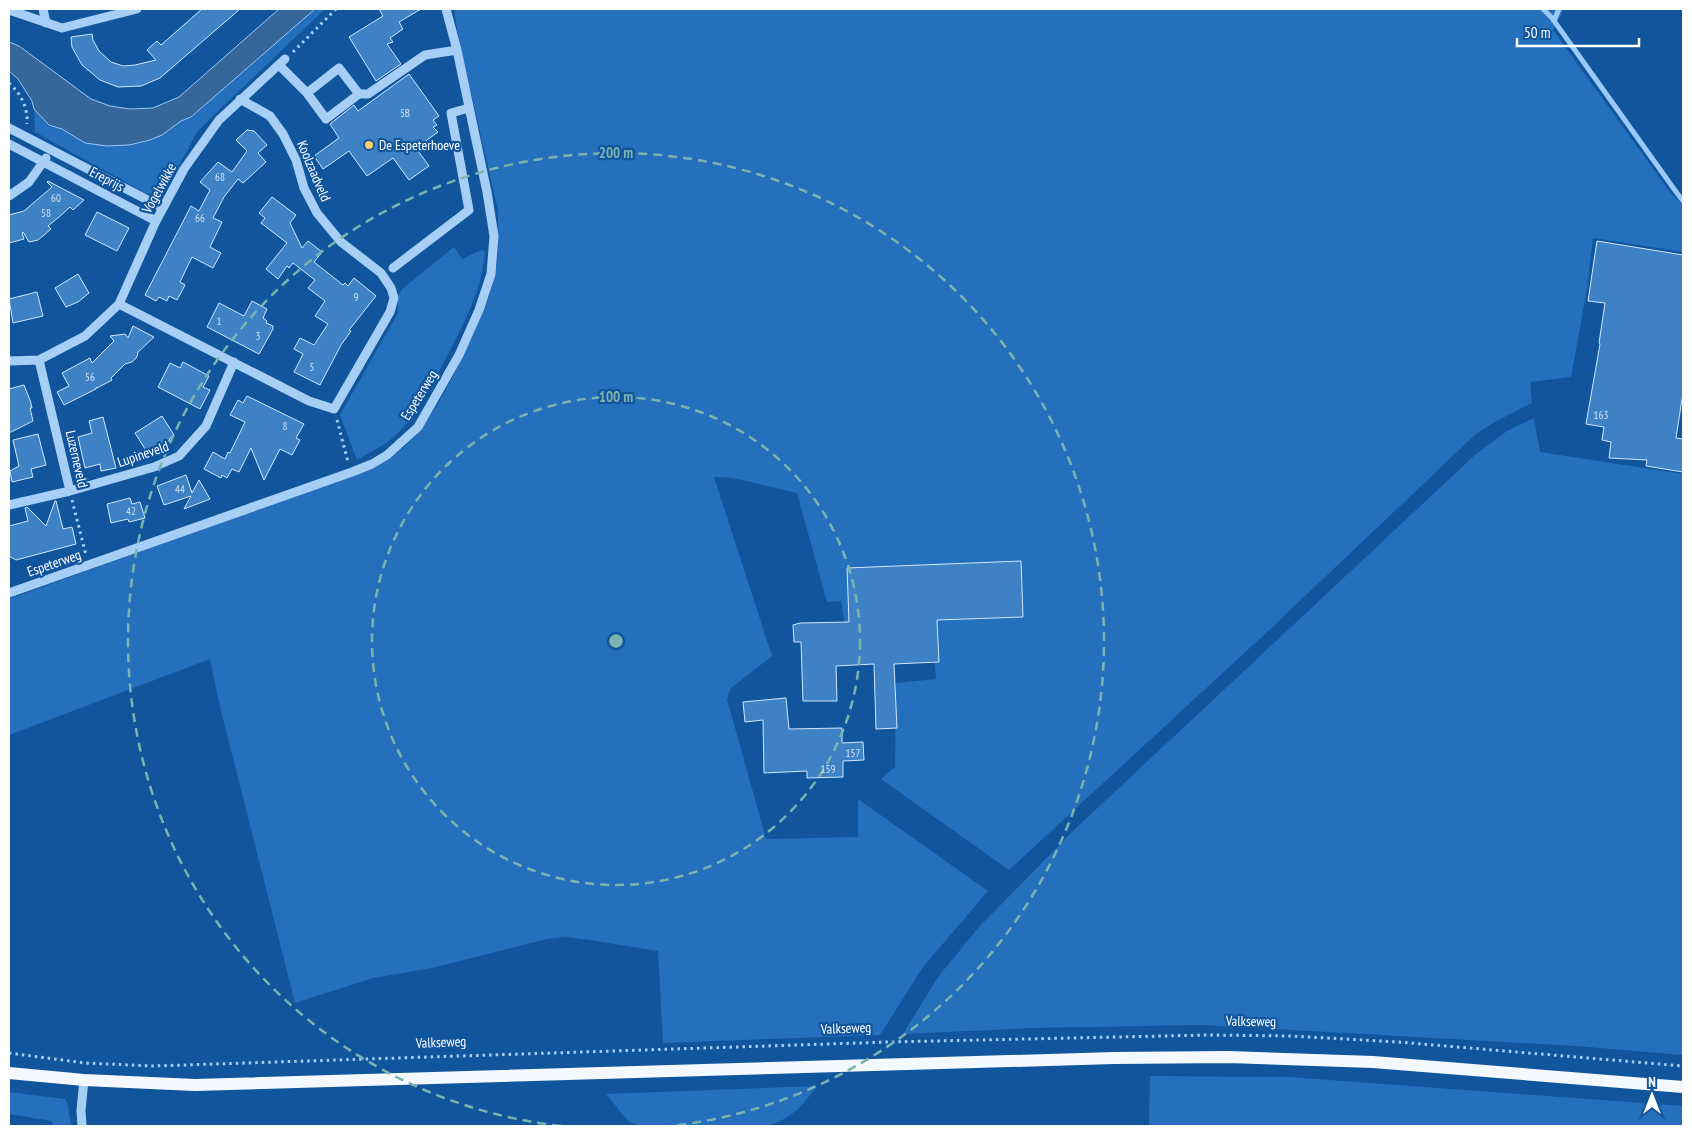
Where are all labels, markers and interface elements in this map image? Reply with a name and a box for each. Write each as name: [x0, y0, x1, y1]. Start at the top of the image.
scale bar: [1517, 15, 1640, 47]
text: 50 m: [1524, 23, 1550, 42]
house number: 5B: [400, 106, 410, 120]
place label: De Espeterhoeve: [379, 136, 460, 154]
street label: Koolzaadveld: [293, 138, 335, 204]
marker: De Espeterhoeve: [363, 139, 375, 151]
text: 200 m: [599, 143, 633, 162]
street label: Vogelwikke: [137, 160, 180, 217]
street label: Ereprijs: [87, 163, 127, 196]
house number: 68: [215, 170, 225, 184]
house number: 60: [51, 191, 61, 205]
house number: 58: [41, 206, 51, 220]
house number: 66: [195, 211, 205, 225]
house number: 9: [354, 290, 359, 304]
house number: 1: [217, 314, 222, 328]
house number: 3: [256, 329, 261, 343]
house number: 5: [310, 360, 315, 374]
street label: Espeterweg: [397, 367, 441, 423]
house number: 56: [85, 370, 95, 384]
text: 100 m: [599, 387, 633, 406]
house number: 163: [1594, 408, 1608, 422]
house number: 8: [283, 419, 288, 433]
street label: Luzerneveld: [62, 429, 92, 489]
street label: Lupineveld: [115, 437, 171, 471]
house number: 44: [175, 482, 185, 496]
house number: 42: [126, 504, 136, 518]
street label: Espeterweg: [25, 545, 83, 581]
centre of rings: [607, 632, 625, 650]
house number: 157: [846, 746, 860, 760]
house number: 159: [821, 762, 835, 776]
street label: Valkseweg: [1225, 1012, 1276, 1030]
street label: Valkseweg: [819, 1018, 872, 1038]
street label: Valkseweg: [414, 1032, 467, 1052]
north arrow: [1627, 1070, 1677, 1120]
text: N: [1648, 1073, 1656, 1091]

